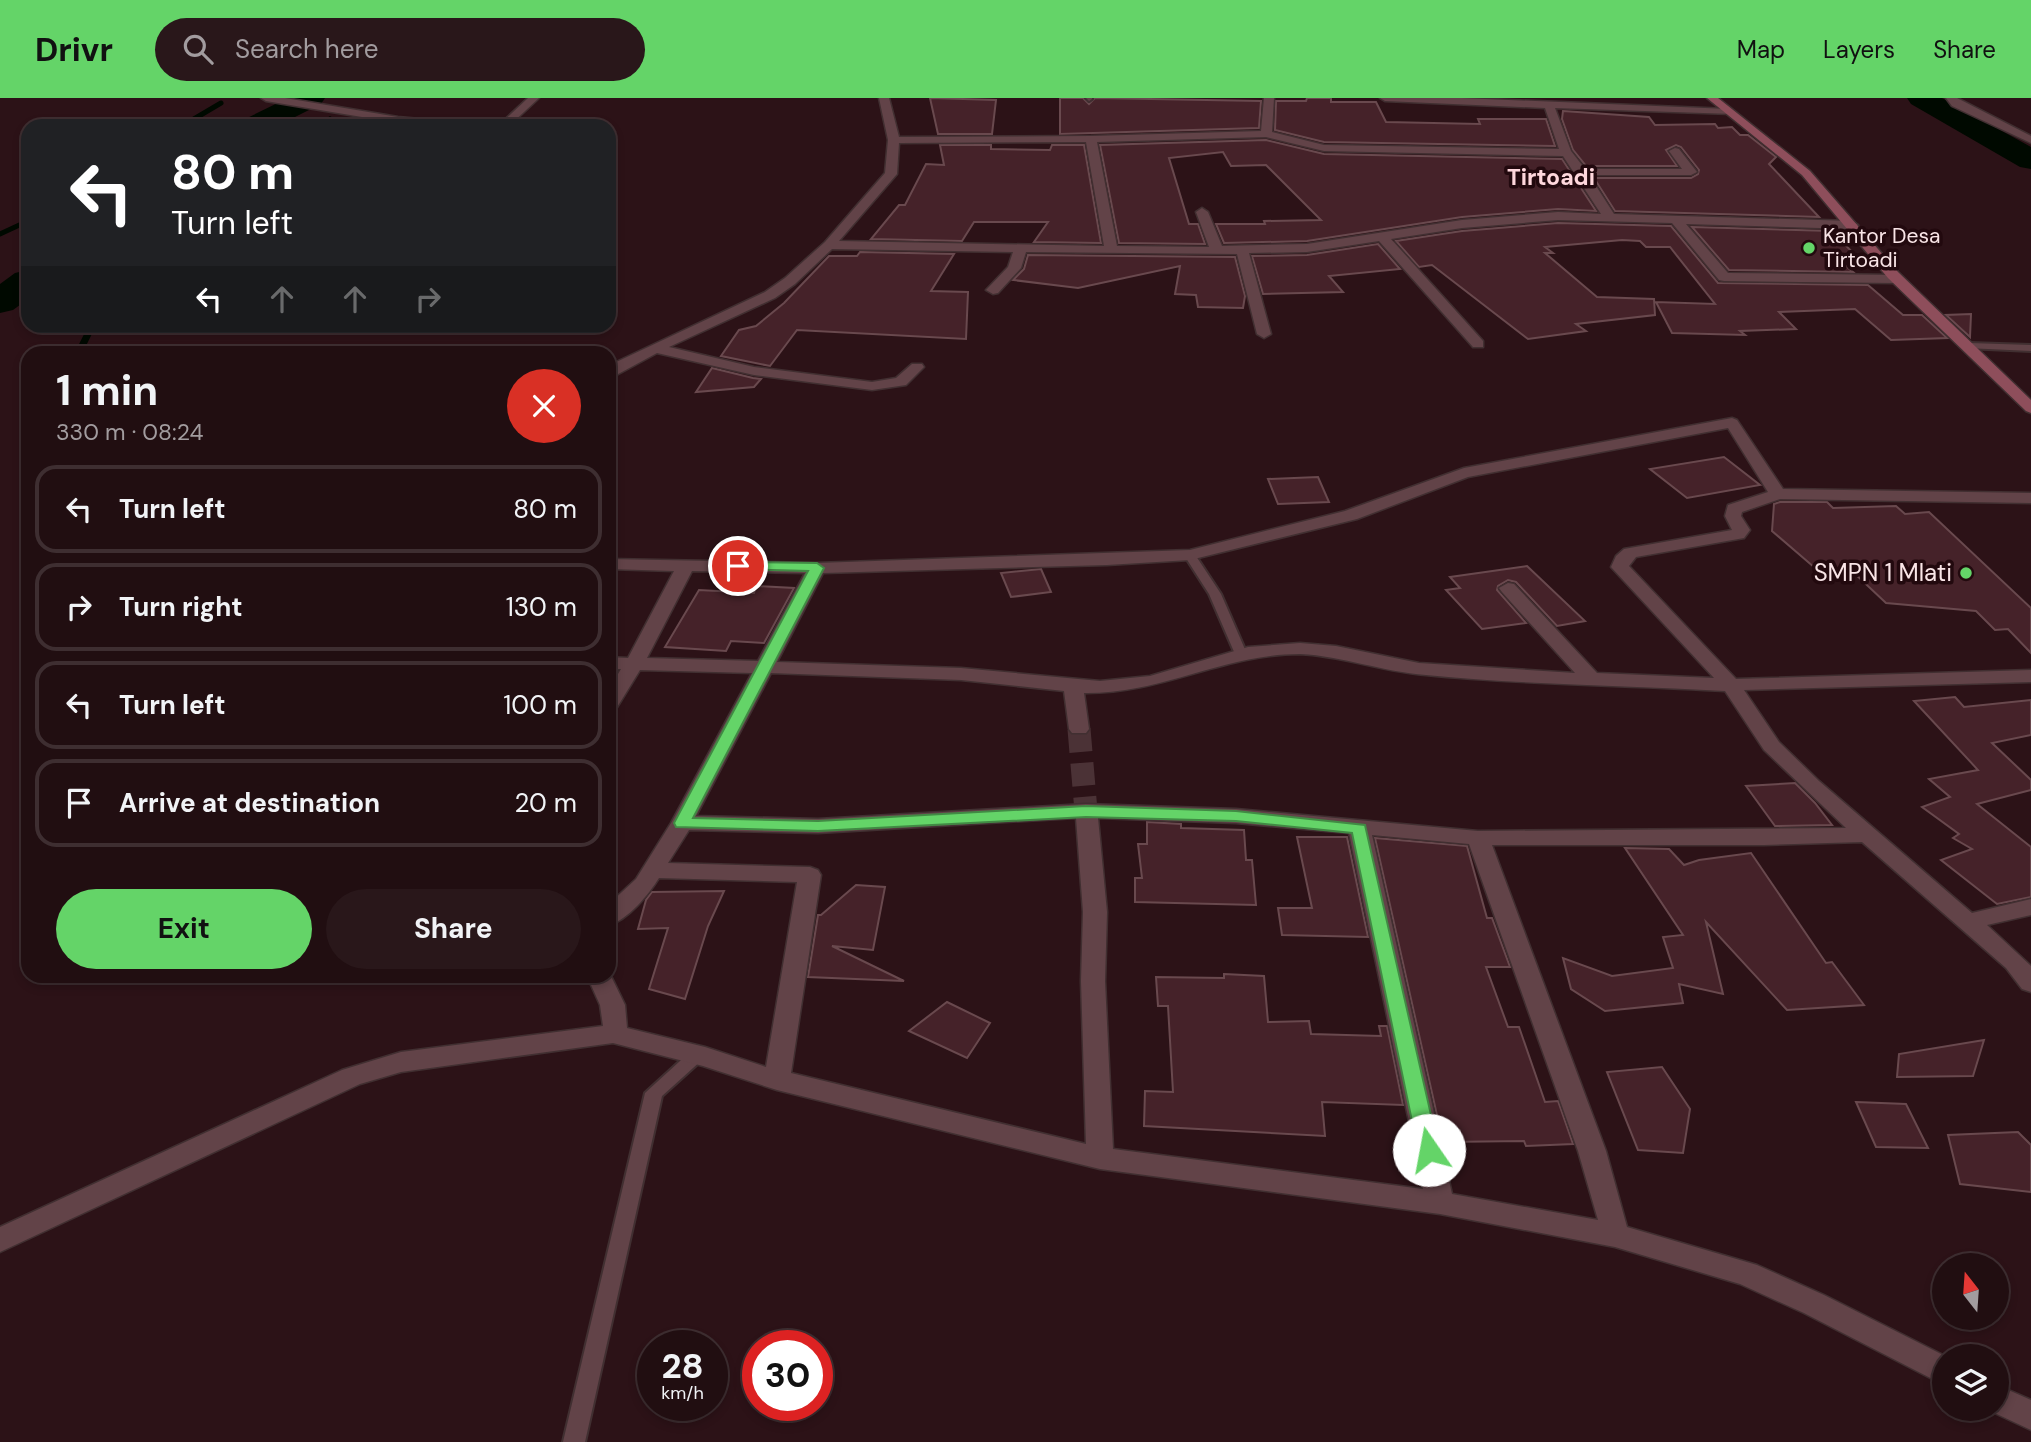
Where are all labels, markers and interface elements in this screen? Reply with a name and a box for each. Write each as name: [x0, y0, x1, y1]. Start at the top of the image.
search box: [155, 18, 645, 81]
text: Drivr: [35, 28, 113, 71]
icon: search: [179, 30, 217, 68]
text: Search here: [235, 32, 378, 66]
text: Map: [1737, 34, 1785, 65]
text: Layers: [1823, 34, 1895, 65]
text: Share: [1933, 34, 1996, 65]
text: 80 m: [171, 140, 294, 204]
icon: left: [56, 147, 147, 238]
district label: Tirtoadi: [1507, 162, 1595, 192]
text: Turn left: [171, 202, 293, 244]
place label: Kantor Desa Tirtoadi: [1823, 222, 1940, 274]
marker: Kantor Desa Tirtoadi: [1801, 240, 1817, 256]
icon: left: [190, 280, 228, 318]
icon: ahead: [263, 280, 301, 318]
icon: ahead: [336, 280, 374, 318]
icon: right: [409, 280, 447, 318]
text: 1 min: [56, 363, 158, 418]
button: close: [507, 369, 581, 443]
text: 330 m · 08:24: [56, 417, 204, 447]
icon: left: [60, 490, 98, 528]
text: Turn left: [119, 492, 226, 526]
text: 80 m: [513, 492, 577, 526]
pin: [708, 536, 768, 596]
icon: arrive: [719, 547, 757, 585]
place label: SMPN 1 Mlati: [1814, 557, 1952, 588]
marker: SMPN 1 Mlati: [1958, 565, 1974, 581]
icon: right: [60, 588, 98, 626]
text: Turn right: [119, 590, 243, 624]
text: 130 m: [506, 590, 577, 624]
icon: left: [60, 686, 98, 724]
text: Turn left: [119, 688, 226, 722]
text: 100 m: [503, 688, 577, 722]
icon: arrive: [60, 784, 98, 822]
text: Arrive at destination: [119, 786, 380, 820]
text: 20 m: [514, 786, 577, 820]
button: Exit: [56, 889, 312, 969]
button: Share: [326, 889, 581, 969]
position arrow: [1392, 1113, 1466, 1187]
north arrow: [1932, 1253, 2009, 1330]
map controls: [1932, 1253, 2009, 1421]
speed limit sign: 30: [742, 1330, 833, 1421]
text: 28: [661, 1343, 704, 1389]
button: layers: [1932, 1344, 2009, 1421]
text: km/h: [661, 1381, 704, 1405]

